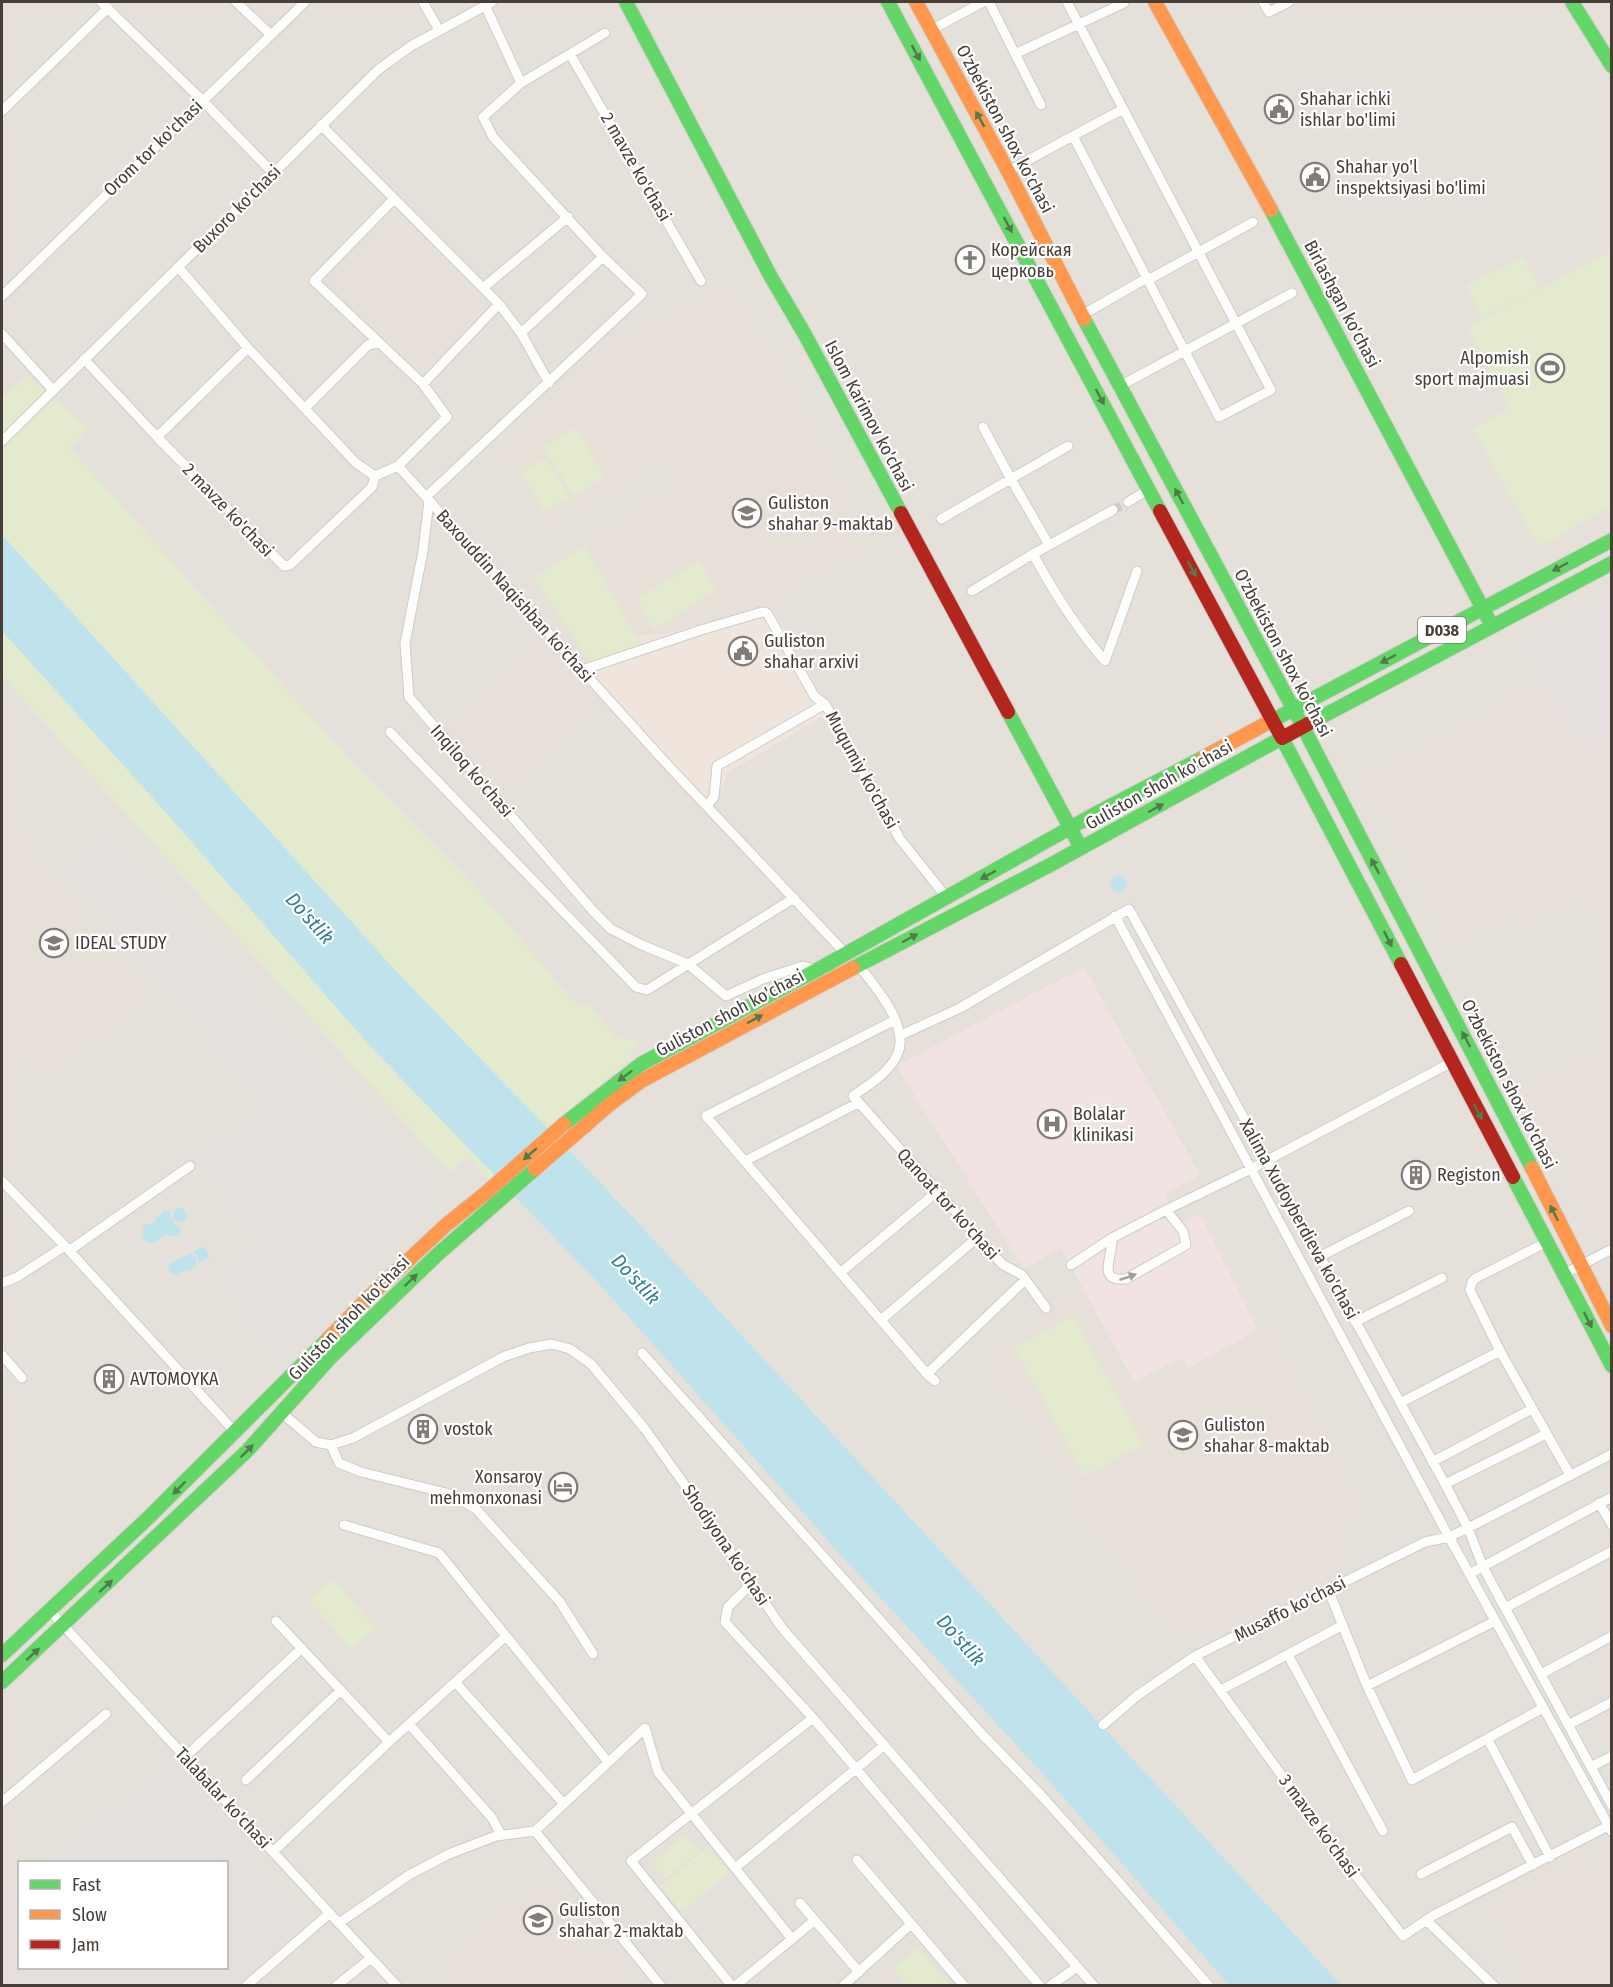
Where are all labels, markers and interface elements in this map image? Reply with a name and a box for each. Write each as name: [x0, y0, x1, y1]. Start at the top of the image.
street label: O'zbekiston shox ko'chasi: [951, 41, 1059, 217]
one-way arrow: [911, 45, 921, 62]
place label: Shahar ichki ishlar bo'limi: [1300, 88, 1396, 131]
public building icon: Shahar ichki ishlar bo'limi: [1263, 93, 1295, 125]
street label: Orom tor ko'chasi: [99, 95, 207, 201]
street label: 2 mavze ko'chasi: [596, 109, 676, 225]
one-way arrow: [975, 110, 985, 127]
place label: Shahar yo'l inspektsiyasi bo'limi: [1336, 156, 1486, 199]
street label: Buxoro ko'chasi: [189, 161, 285, 257]
public building icon: Shahar yo'l inspektsiyasi bo'limi: [1299, 161, 1331, 193]
one-way arrow: [1002, 216, 1012, 234]
street label: Birlashgan ko'chasi: [1299, 237, 1385, 371]
place label: Корейская церковь: [991, 239, 1072, 282]
church icon: Корейская церковь: [954, 244, 986, 276]
street label: Islom Karimov ko'chasi: [820, 337, 918, 495]
place label: Alpomish sport majmuasi: [1415, 347, 1529, 390]
sports icon: Alpomish sport majmuasi: [1534, 352, 1566, 384]
one-way arrow: [1094, 388, 1104, 406]
street label: 2 mavze ko'chasi: [178, 459, 278, 561]
one-way arrow: [1174, 487, 1183, 504]
place label: Guliston shahar 9-maktab: [768, 492, 893, 535]
school or university icon: Guliston shahar 9-maktab: [731, 497, 763, 529]
street label: Baxouddin Naqishban ko'chasi: [432, 505, 598, 687]
one-way arrow: [1186, 560, 1196, 578]
one-way arrow: [1551, 562, 1568, 572]
street label: O'zbekiston shox ko'chasi: [1229, 565, 1337, 741]
road number: D038: [1418, 617, 1466, 643]
place label: Guliston shahar arxivi: [764, 630, 859, 673]
public building icon: Guliston shahar arxivi: [727, 635, 759, 667]
one-way arrow: [1379, 654, 1396, 664]
street label: Muqumiy ko'chasi: [821, 707, 903, 833]
street label: Inqiloq ko'chasi: [426, 720, 518, 822]
street label: Guliston shoh ko'chasi: [1082, 735, 1236, 835]
one-way arrow: [1148, 803, 1165, 813]
one-way arrow: [1370, 858, 1380, 875]
one-way arrow: [980, 870, 997, 880]
water label: Do'stlik: [281, 887, 339, 949]
school or university icon: IDEAL STUDY: [38, 927, 70, 959]
one-way arrow: [1382, 930, 1392, 948]
place label: IDEAL STUDY: [75, 932, 167, 954]
one-way arrow: [902, 933, 919, 943]
street label: Guliston shoh ko'chasi: [652, 965, 808, 1061]
street label: O'zbekiston shox ko'chasi: [1457, 996, 1561, 1172]
one-way arrow: [746, 1014, 763, 1024]
one-way arrow: [1461, 1030, 1471, 1047]
one-way arrow: [617, 1070, 633, 1083]
place label: Bolalar klinikasi: [1073, 1103, 1134, 1146]
one-way arrow: [1473, 1103, 1483, 1120]
hospital icon: Bolalar klinikasi: [1036, 1108, 1068, 1140]
street label: Xalima Xudoyberdieva ko'chasi: [1235, 1115, 1363, 1323]
street label: Qanoat tor ko'chasi: [892, 1144, 1004, 1264]
one-way arrow: [522, 1147, 537, 1161]
building icon: Registon: [1400, 1159, 1432, 1191]
place label: Registon: [1437, 1164, 1501, 1186]
one-way arrow: [1550, 1204, 1559, 1221]
water label: Do'stlik: [607, 1249, 666, 1309]
street label: Guliston shoh ko'chasi: [284, 1251, 414, 1385]
one-way arrow: [1119, 1271, 1137, 1281]
one-way arrow: [403, 1273, 418, 1287]
one-way arrow: [1582, 1311, 1592, 1329]
building icon: AVTOMOYKA: [93, 1363, 125, 1395]
place label: AVTOMOYKA: [130, 1368, 219, 1390]
building icon: vostok: [407, 1413, 439, 1445]
place label: Guliston shahar 8-maktab: [1204, 1414, 1330, 1457]
place label: vostok: [444, 1418, 493, 1440]
school or university icon: Guliston shahar 8-maktab: [1167, 1419, 1199, 1451]
one-way arrow: [240, 1444, 254, 1459]
place label: Xonsaroy mehmonxonasi: [429, 1466, 542, 1509]
hotel icon: Xonsaroy mehmonxonasi: [547, 1471, 579, 1503]
one-way arrow: [172, 1480, 186, 1494]
street label: Shodiyona ko'chasi: [677, 1480, 775, 1610]
street label: Musaffo ko'chasi: [1231, 1571, 1349, 1647]
one-way arrow: [98, 1579, 112, 1593]
water label: Do'stlik: [932, 1609, 990, 1671]
one-way arrow: [25, 1647, 40, 1661]
street label: Talabalar ko'chasi: [170, 1743, 276, 1853]
street label: 3 mavze ko'chasi: [1274, 1770, 1364, 1882]
legend: [18, 1861, 228, 1969]
text: Fast: [72, 1874, 101, 1896]
place label: Guliston shahar 2-maktab: [559, 1899, 684, 1942]
text: Slow: [72, 1904, 107, 1926]
school or university icon: Guliston shahar 2-maktab: [522, 1904, 554, 1936]
text: Jam: [72, 1934, 100, 1956]

